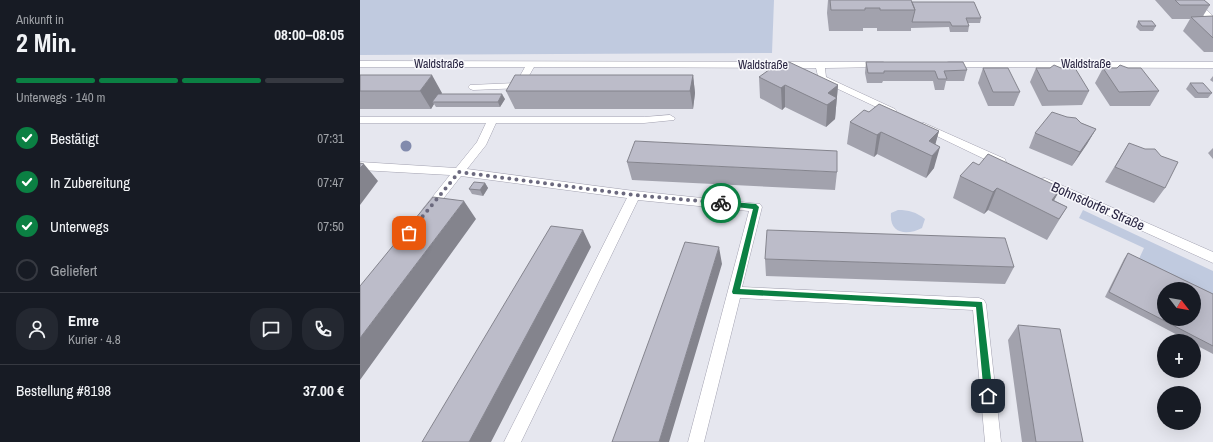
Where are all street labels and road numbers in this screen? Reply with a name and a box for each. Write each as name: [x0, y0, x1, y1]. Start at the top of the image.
street label: Waldstraße: [414, 56, 464, 72]
street label: Waldstraße: [1061, 56, 1111, 72]
street label: Waldstraße: [738, 57, 788, 73]
street label: Bohnsdorfer Straße: [1049, 177, 1147, 235]

